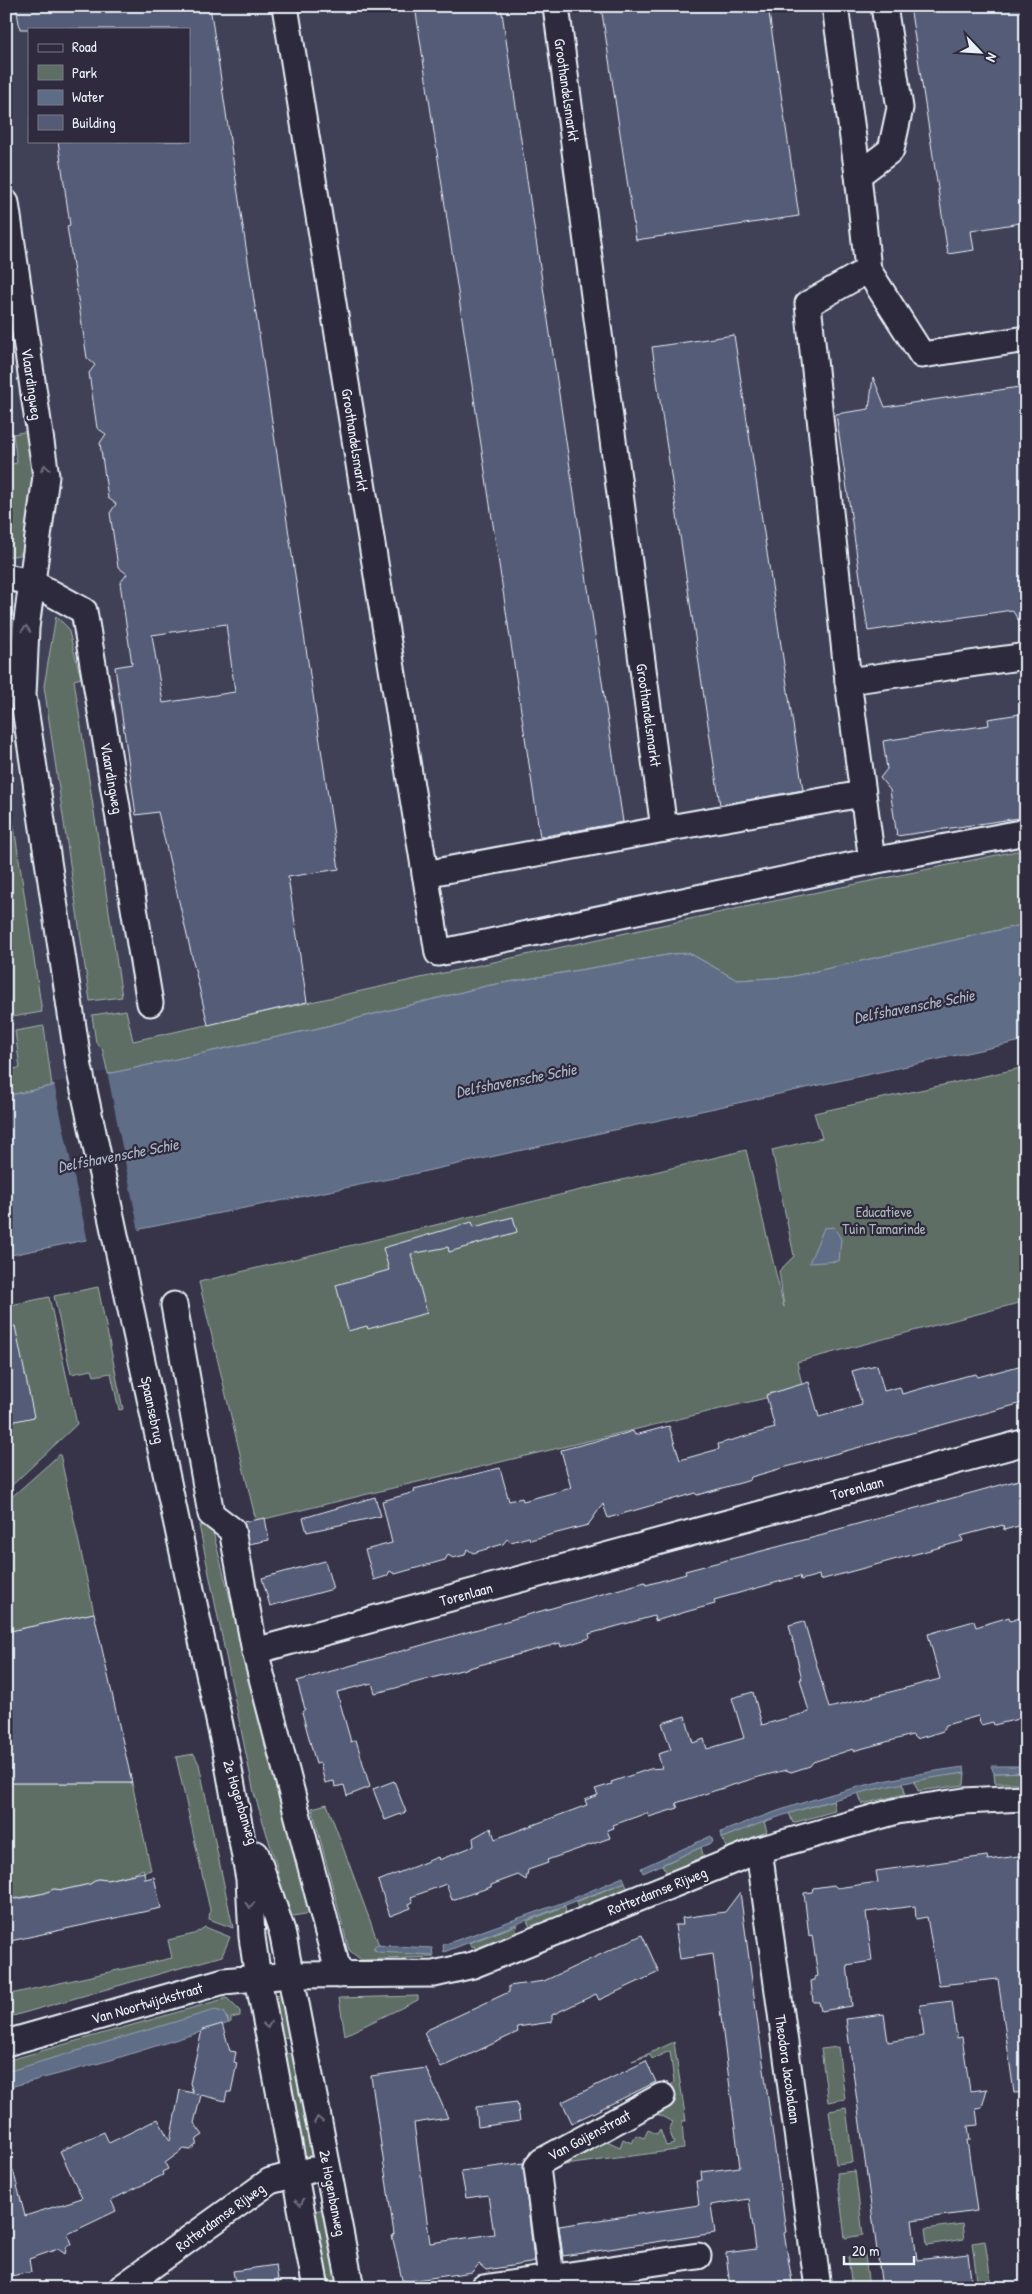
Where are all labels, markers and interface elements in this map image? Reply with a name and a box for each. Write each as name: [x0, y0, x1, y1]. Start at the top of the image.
legend: [28, 28, 190, 142]
north arrow: [954, 28, 1004, 78]
text: Road: [72, 36, 97, 57]
street label: Groothandelsmarkt: [549, 37, 585, 144]
text: N: [982, 50, 1002, 66]
text: Park: [72, 62, 97, 83]
text: Water: [72, 86, 104, 107]
text: Building: [72, 112, 116, 133]
street label: Vlaardingweg: [17, 347, 47, 422]
street label: Groothandelsmarkt: [336, 387, 374, 494]
one-way arrow: [40, 464, 50, 472]
one-way arrow: [21, 625, 32, 633]
street label: Groothandelsmarkt: [631, 662, 667, 769]
street label: Vlaardingweg: [95, 741, 129, 816]
water label: Delfshavensche Schie: [852, 983, 977, 1028]
water label: Delfshavensche Schie: [454, 1057, 579, 1102]
water label: Delfshavensche Schie: [56, 1132, 181, 1177]
park label: Educatieve Tuin Tamarinde: [842, 1201, 926, 1239]
street label: Spaansebrug: [136, 1374, 170, 1446]
street label: Torenlaan: [828, 1471, 886, 1505]
street label: Torenlaan: [437, 1577, 495, 1611]
street label: 2e Hogenbanweg: [218, 1757, 264, 1847]
street label: Rotterdamse Rijweg: [604, 1861, 710, 1920]
one-way arrow: [245, 1901, 256, 1909]
street label: Van Noortwijckstraat: [89, 1977, 206, 2029]
street label: Theodora Jacobalaan: [770, 2013, 806, 2125]
one-way arrow: [261, 2021, 271, 2030]
street label: Van Goijenstraat: [544, 2104, 635, 2166]
one-way arrow: [313, 2115, 324, 2124]
street label: 2e Hogenbanweg: [314, 2148, 352, 2238]
street label: Rotterdamse Rijweg: [171, 2177, 269, 2256]
one-way arrow: [294, 2198, 305, 2207]
scale bar: [844, 2234, 914, 2266]
text: 20 m: [852, 2240, 879, 2261]

